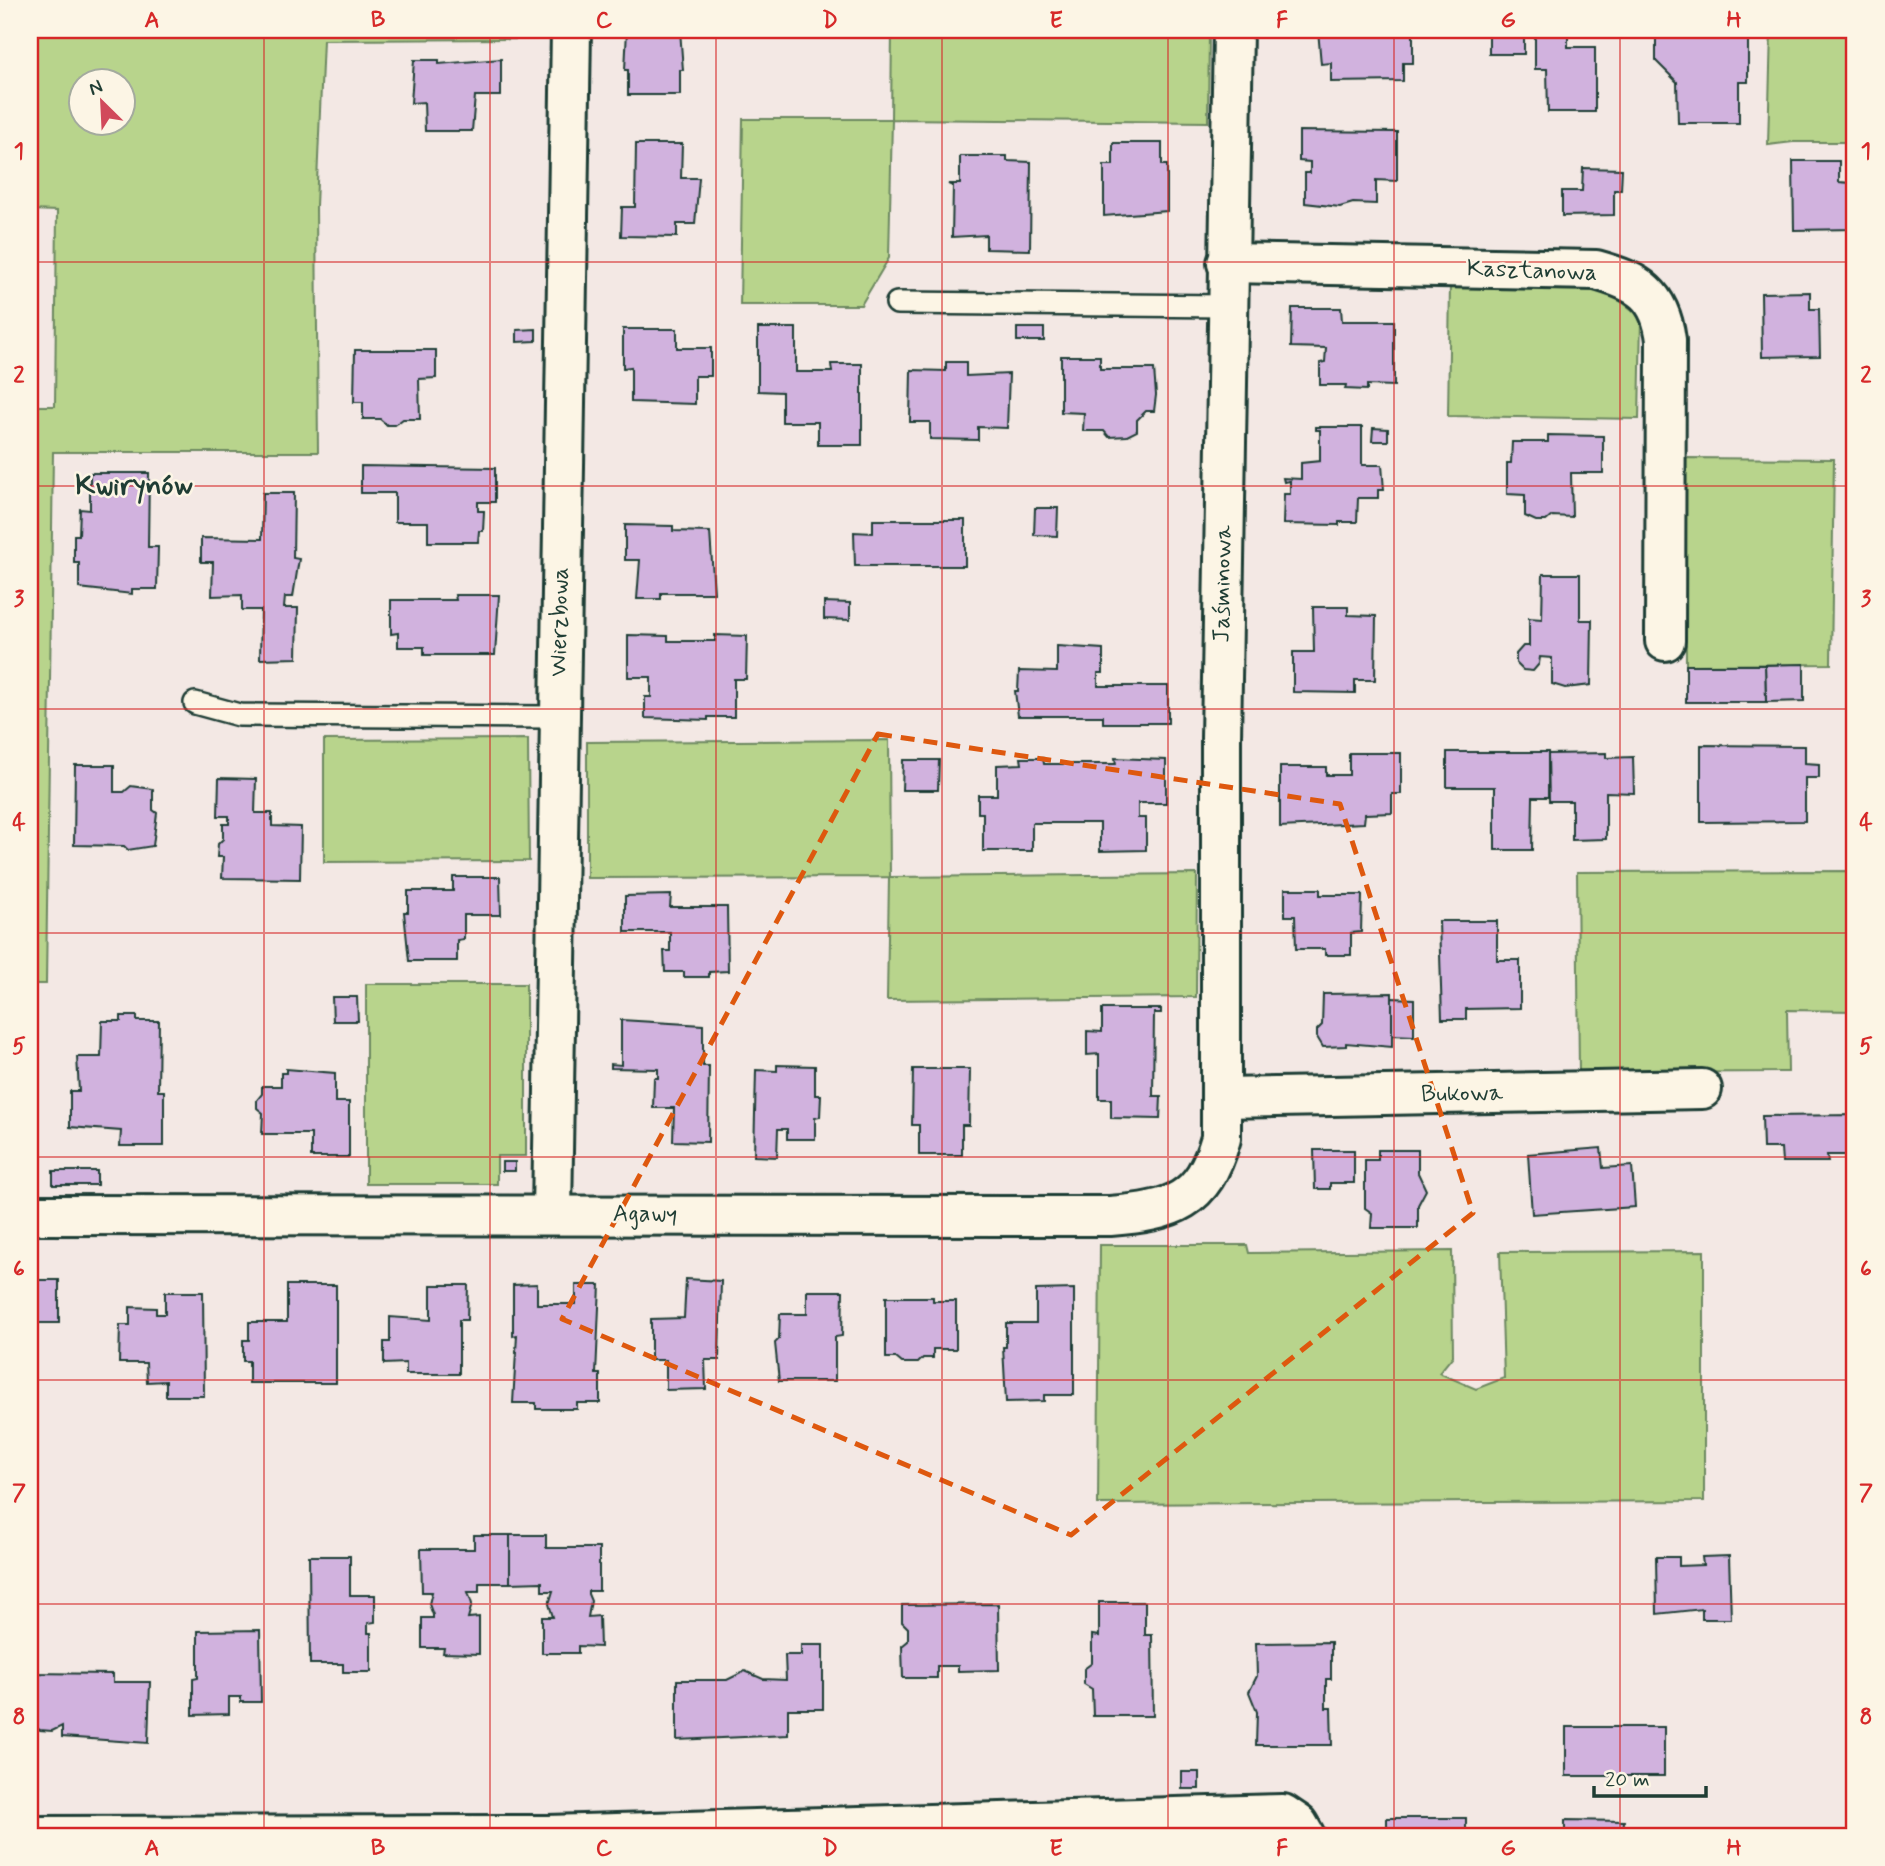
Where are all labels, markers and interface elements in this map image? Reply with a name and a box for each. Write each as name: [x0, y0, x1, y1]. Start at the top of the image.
text: A: [144, 6, 160, 36]
text: B: [371, 6, 386, 36]
text: C: [596, 6, 613, 36]
text: D: [822, 6, 838, 36]
text: E: [1049, 6, 1063, 36]
text: F: [1276, 6, 1288, 36]
text: G: [1500, 6, 1516, 36]
text: H: [1726, 6, 1742, 36]
north arrow: [66, 66, 136, 136]
text: N: [85, 74, 107, 102]
text: 1: [14, 137, 24, 167]
text: 1: [1861, 137, 1871, 167]
street label: Kasztanowa: [1466, 253, 1598, 289]
text: 2: [13, 361, 25, 391]
text: 2: [1860, 361, 1872, 391]
district label: Kwirynów: [75, 468, 193, 505]
street label: Jaśminowa: [1206, 524, 1240, 643]
street label: Wierzbowa: [544, 567, 576, 677]
text: 3: [14, 585, 25, 615]
text: 3: [1861, 585, 1872, 615]
text: 4: [12, 808, 26, 838]
text: 4: [1859, 808, 1873, 838]
text: 5: [12, 1032, 26, 1062]
text: 5: [1859, 1032, 1873, 1062]
street label: Bukowa: [1421, 1078, 1504, 1110]
street label: Agawy: [613, 1199, 677, 1230]
text: 6: [13, 1255, 25, 1285]
text: 6: [1860, 1255, 1872, 1285]
text: 7: [12, 1479, 26, 1509]
text: 7: [1859, 1479, 1873, 1509]
text: 8: [13, 1703, 25, 1733]
text: 8: [1860, 1703, 1872, 1733]
scale bar: [1594, 1754, 1706, 1798]
text: 20 m: [1605, 1766, 1650, 1794]
text: A: [144, 1834, 160, 1864]
text: B: [371, 1834, 386, 1864]
text: C: [596, 1834, 613, 1864]
text: D: [822, 1834, 838, 1864]
text: E: [1049, 1834, 1063, 1864]
text: F: [1276, 1834, 1288, 1864]
text: G: [1500, 1834, 1516, 1864]
text: H: [1726, 1834, 1742, 1864]

